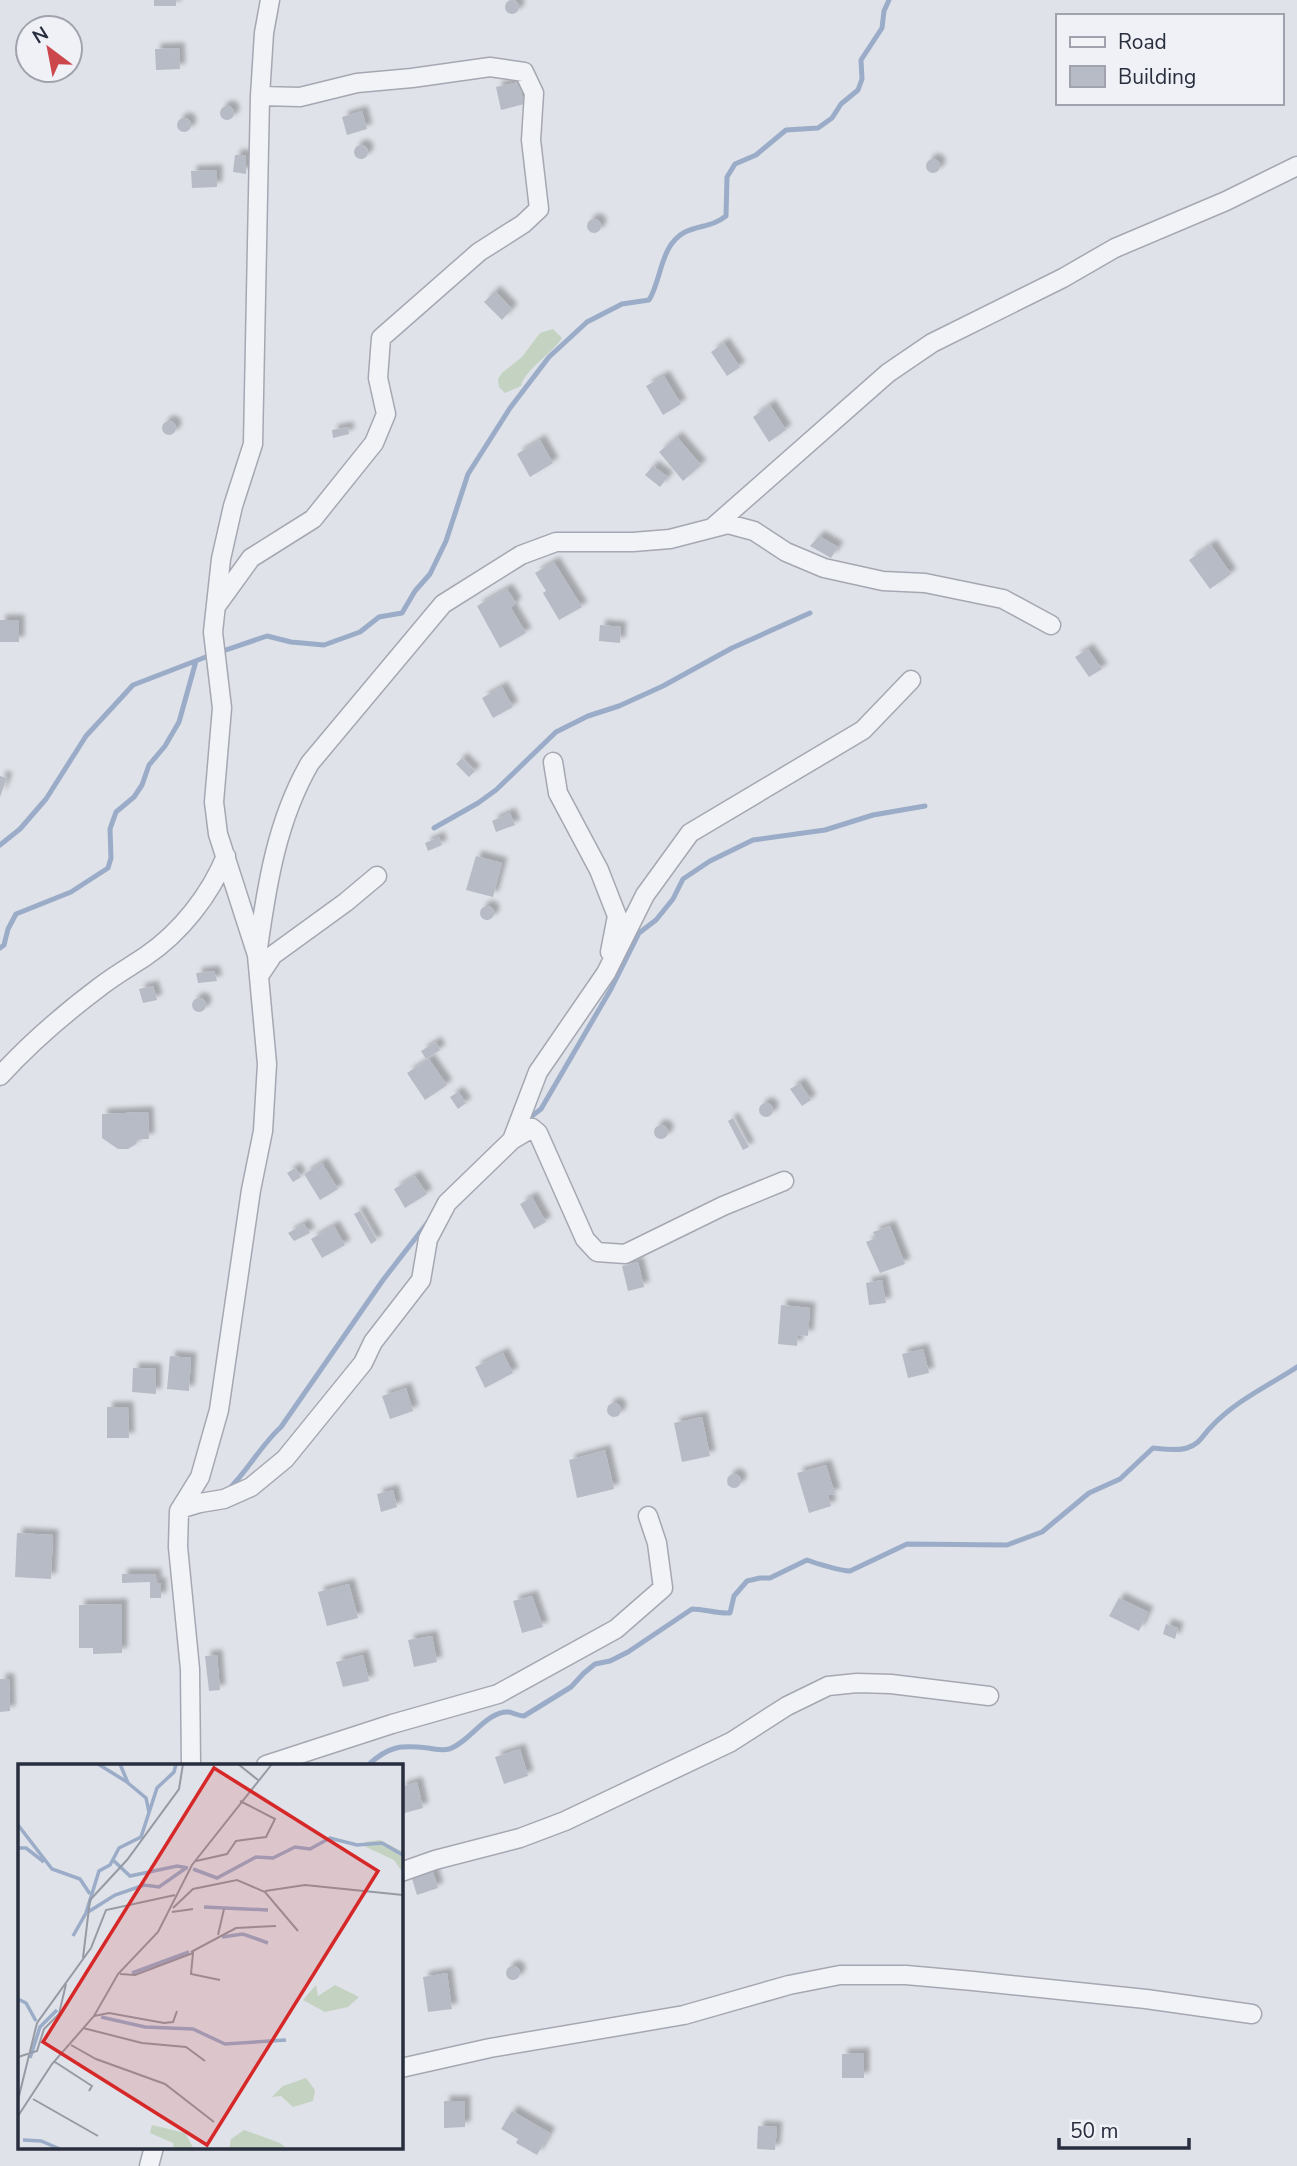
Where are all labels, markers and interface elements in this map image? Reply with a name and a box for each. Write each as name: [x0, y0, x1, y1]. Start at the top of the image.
north arrow: [14, 14, 84, 84]
legend: [1056, 14, 1283, 105]
text: N: [28, 21, 53, 50]
text: Road: [1118, 28, 1167, 56]
text: Building: [1118, 63, 1196, 91]
inset map: [18, 1764, 402, 2148]
scale bar: [1059, 2106, 1188, 2150]
text: 50 m: [1070, 2117, 1119, 2145]

